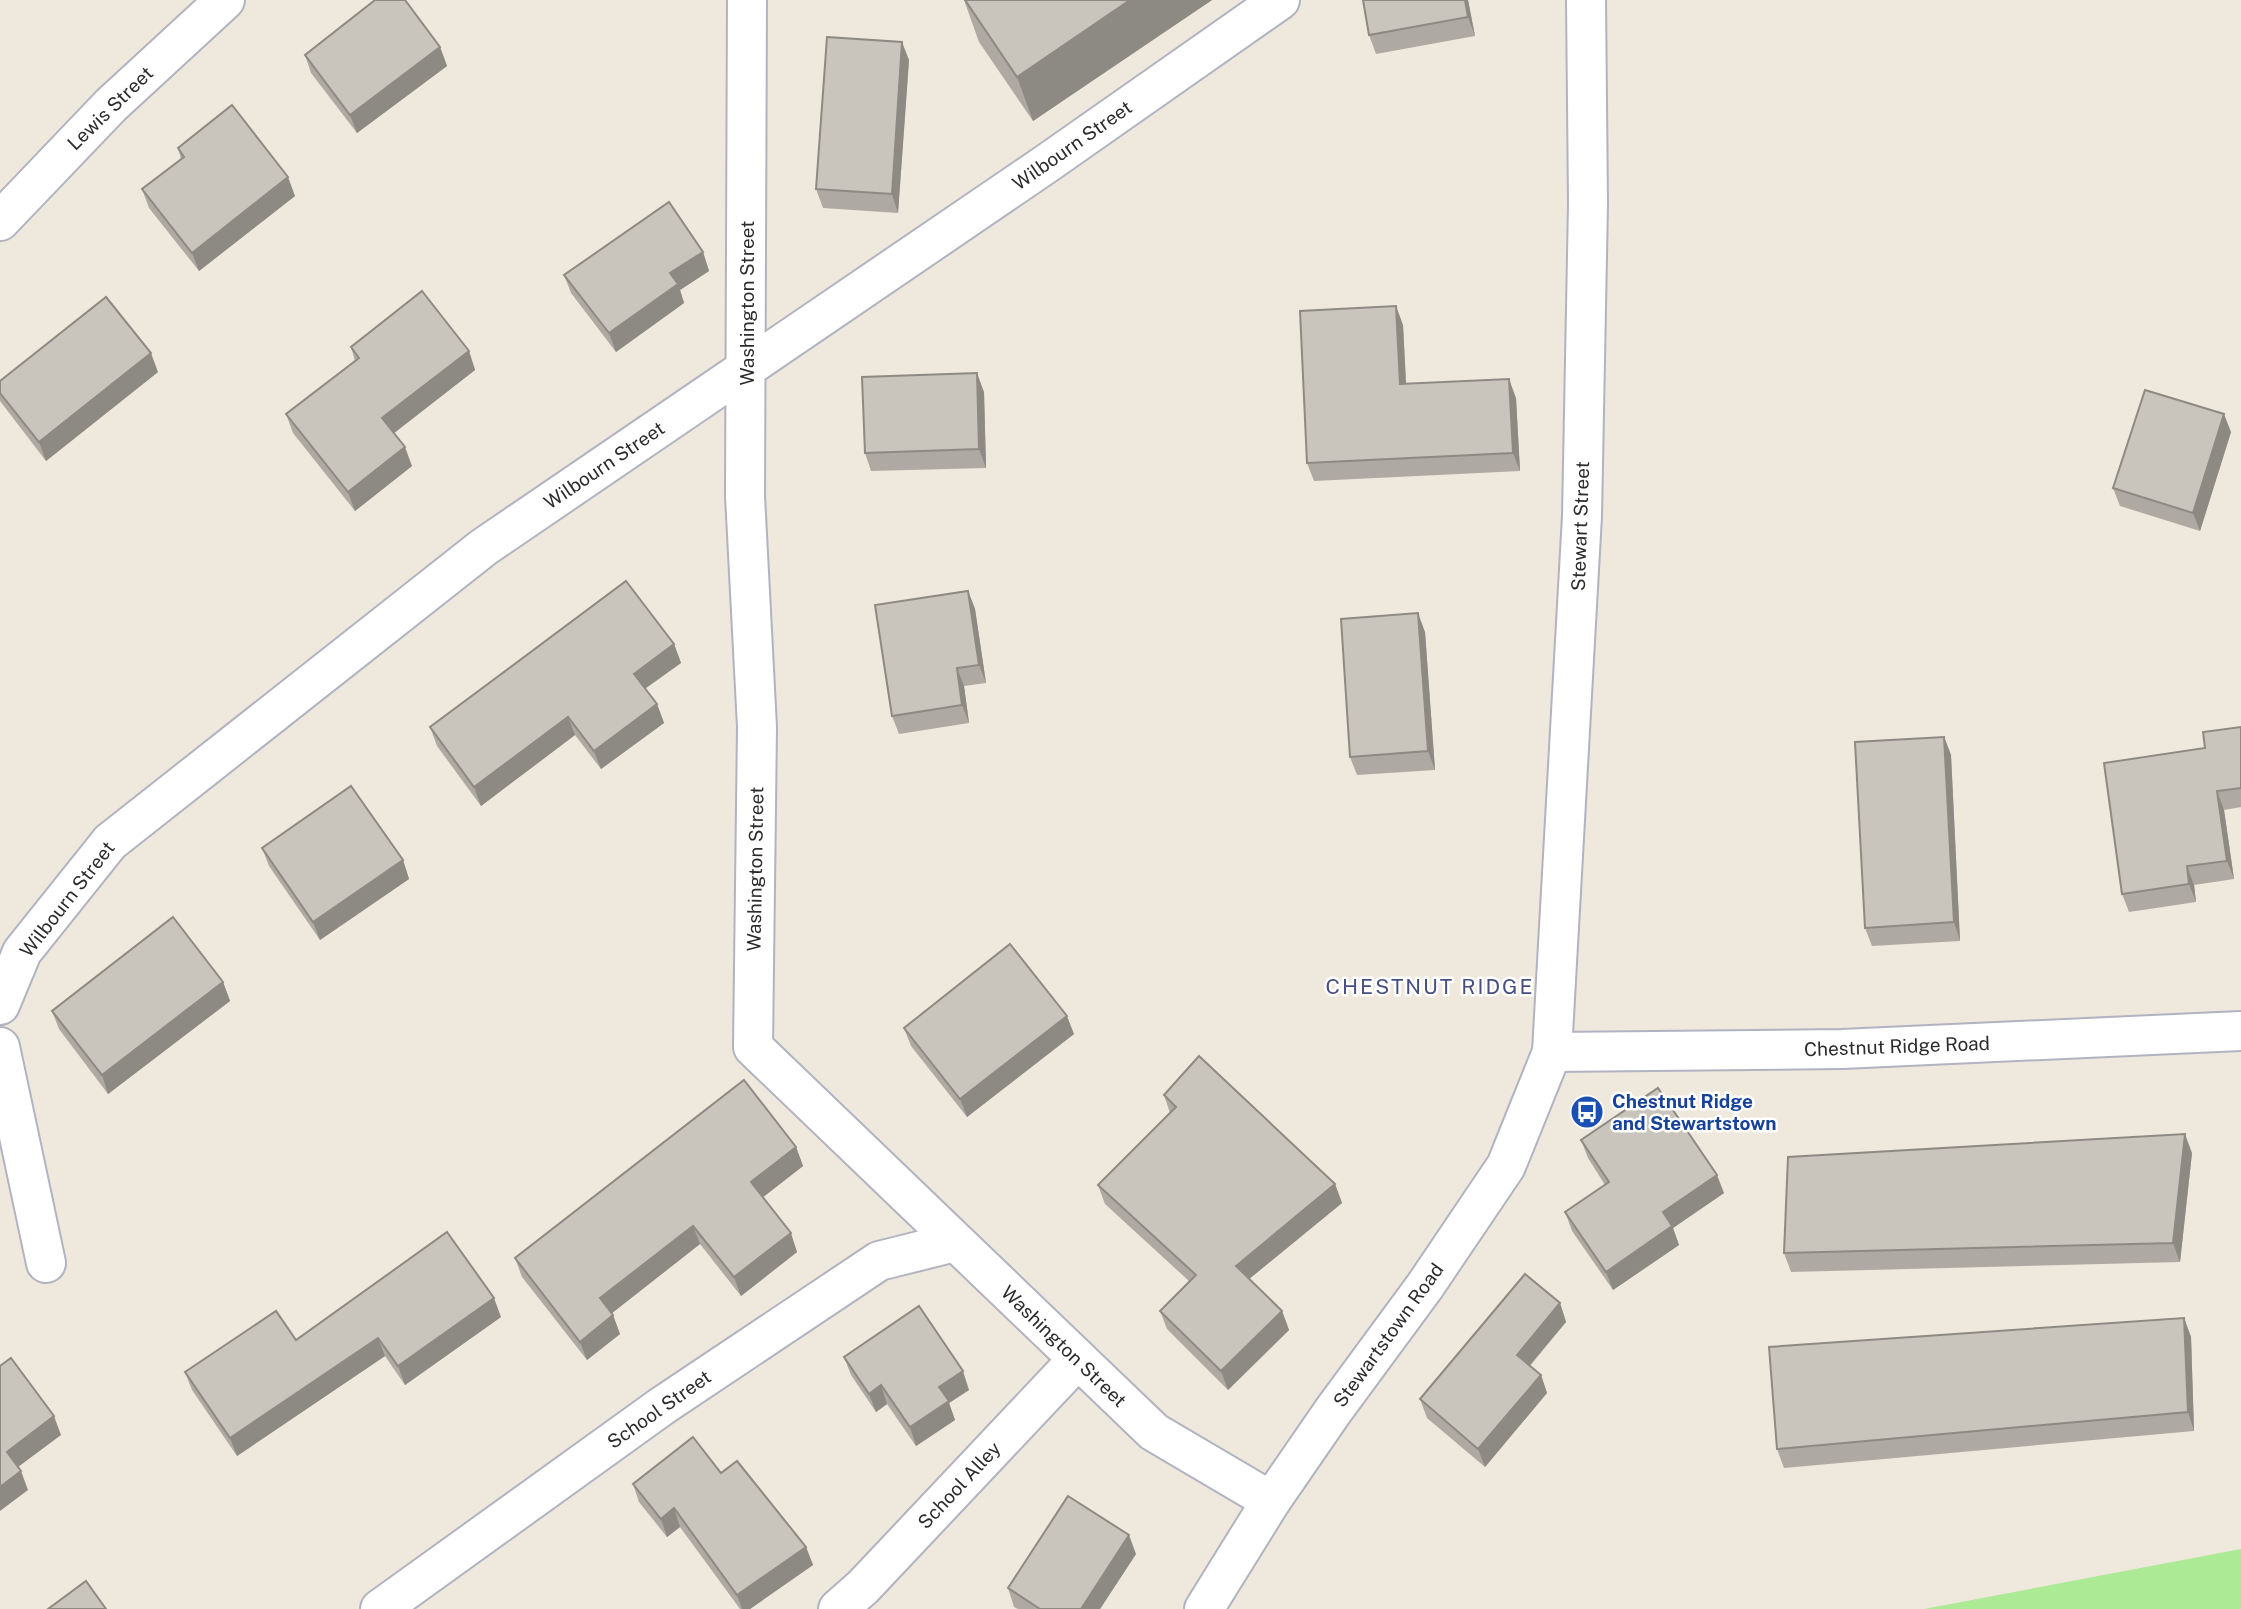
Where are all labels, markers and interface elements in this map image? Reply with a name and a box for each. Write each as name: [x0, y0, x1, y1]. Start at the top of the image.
street label: Lewis Street: [63, 62, 157, 154]
street label: Wilbourn Street: [1008, 96, 1136, 194]
street label: Washington Street: [736, 221, 758, 385]
street label: Wilbourn Street: [540, 417, 668, 513]
street label: Stewart Street: [1567, 461, 1593, 591]
street label: Washington Street: [743, 786, 767, 952]
street label: Wilbourn Street: [15, 837, 119, 961]
district label: CHESTNUT RIDGE: [1326, 974, 1534, 999]
street label: Chestnut Ridge Road: [1804, 1032, 1990, 1060]
place label: Chestnut Ridge and Stewartstown: [1612, 1090, 1777, 1134]
bus stop icon: Chestnut Ridge and Stewartstown: [1568, 1093, 1606, 1131]
street label: Stewartstown Road: [1328, 1259, 1448, 1411]
street label: Washington Street: [997, 1281, 1131, 1411]
street label: School Street: [603, 1365, 715, 1453]
street label: School Alley: [913, 1437, 1005, 1533]

